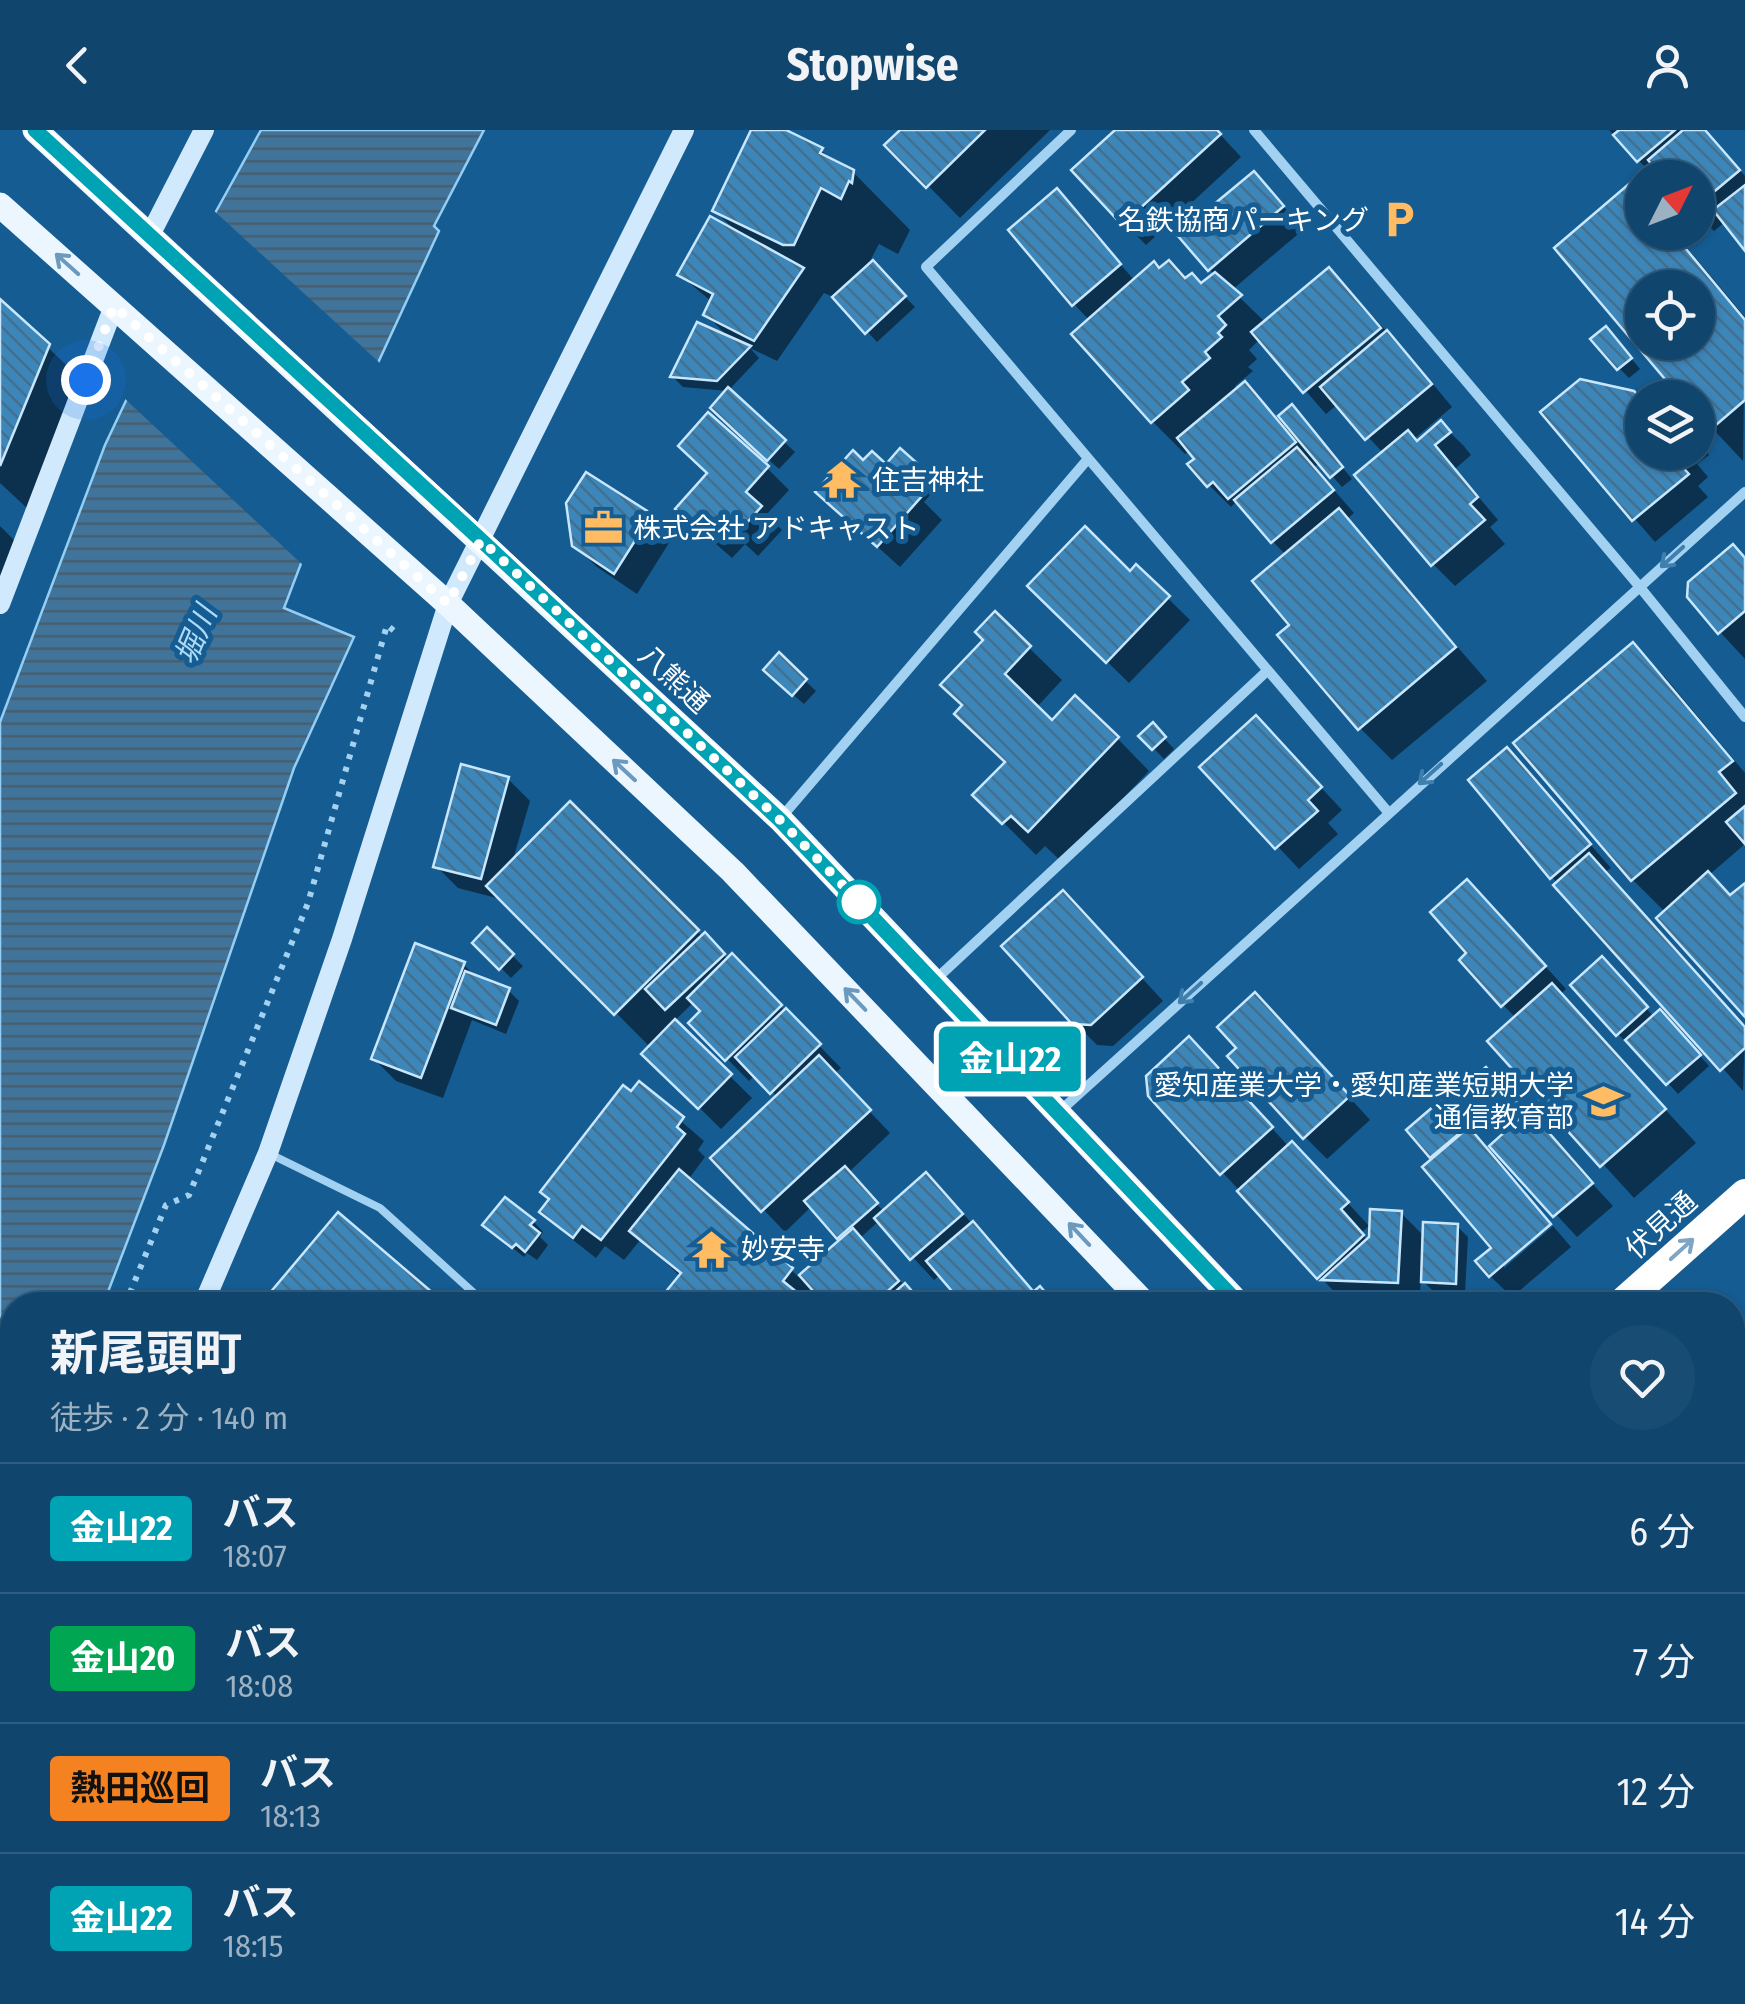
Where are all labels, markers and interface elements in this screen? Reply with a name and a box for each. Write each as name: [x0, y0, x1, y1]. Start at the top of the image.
icon: back: [50, 38, 105, 93]
text: Stopwise: [787, 38, 958, 92]
icon: person: [1640, 38, 1695, 93]
north arrow: [1625, 160, 1715, 250]
map controls: [1625, 160, 1715, 470]
parking icon: 名鉄協商パーキング: [1378, 199, 1420, 241]
place label: 名鉄協商パーキング: [1118, 204, 1369, 237]
one-way arrow: [55, 253, 80, 276]
button: locate: [1625, 270, 1715, 360]
your location: [61, 355, 111, 405]
button: layers: [1625, 380, 1715, 470]
temple icon: 住吉神社: [821, 459, 863, 501]
place label: 住吉神社: [872, 464, 984, 497]
office icon: 株式会社 アドキャスト: [582, 507, 624, 549]
place label: 株式会社 アドキャスト: [633, 512, 920, 545]
one-way arrow: [1660, 545, 1685, 568]
water label: 堀川: [168, 598, 225, 670]
street label: 八熊通: [632, 638, 716, 720]
one-way arrow: [613, 758, 637, 782]
one-way arrow: [1418, 762, 1443, 785]
unlabelled marker: [838, 881, 880, 923]
one-way arrow: [1178, 981, 1203, 1004]
one-way arrow: [843, 987, 867, 1011]
line badge: 金山22: [940, 1026, 1080, 1092]
text: 金山22: [959, 1038, 1061, 1080]
place label: 愛知産業大学・愛知産業短期大学 通信教育部: [1154, 1069, 1574, 1134]
school or university icon: 愛知産業大学・愛知産業短期大学 通信教育部: [1583, 1080, 1625, 1122]
street label: 伏見通: [1619, 1185, 1703, 1265]
one-way arrow: [1068, 1222, 1091, 1247]
temple icon: 妙安寺: [690, 1228, 732, 1270]
place label: 妙安寺: [741, 1233, 825, 1266]
one-way arrow: [1669, 1239, 1695, 1261]
text: 新尾頭町: [50, 1325, 242, 1383]
button: heart: [1590, 1325, 1695, 1430]
text: 徒歩 · 2 分 · 140 m: [50, 1399, 288, 1437]
text: バス: [222, 1490, 298, 1536]
text: 金山22: [70, 1507, 172, 1549]
text: 6 分: [1629, 1509, 1695, 1555]
text: 18:07: [222, 1537, 287, 1575]
text: バス: [225, 1620, 301, 1666]
text: 金山20: [70, 1637, 175, 1679]
text: 7 分: [1633, 1639, 1695, 1685]
text: 18:08: [225, 1667, 293, 1705]
text: バス: [260, 1750, 336, 1796]
text: 熱田巡回: [70, 1767, 210, 1809]
text: 12 分: [1616, 1769, 1695, 1815]
text: 18:13: [260, 1797, 321, 1835]
text: バス: [222, 1880, 298, 1926]
text: 金山22: [70, 1897, 172, 1939]
text: 14 分: [1615, 1899, 1695, 1945]
text: 18:15: [222, 1927, 284, 1965]

